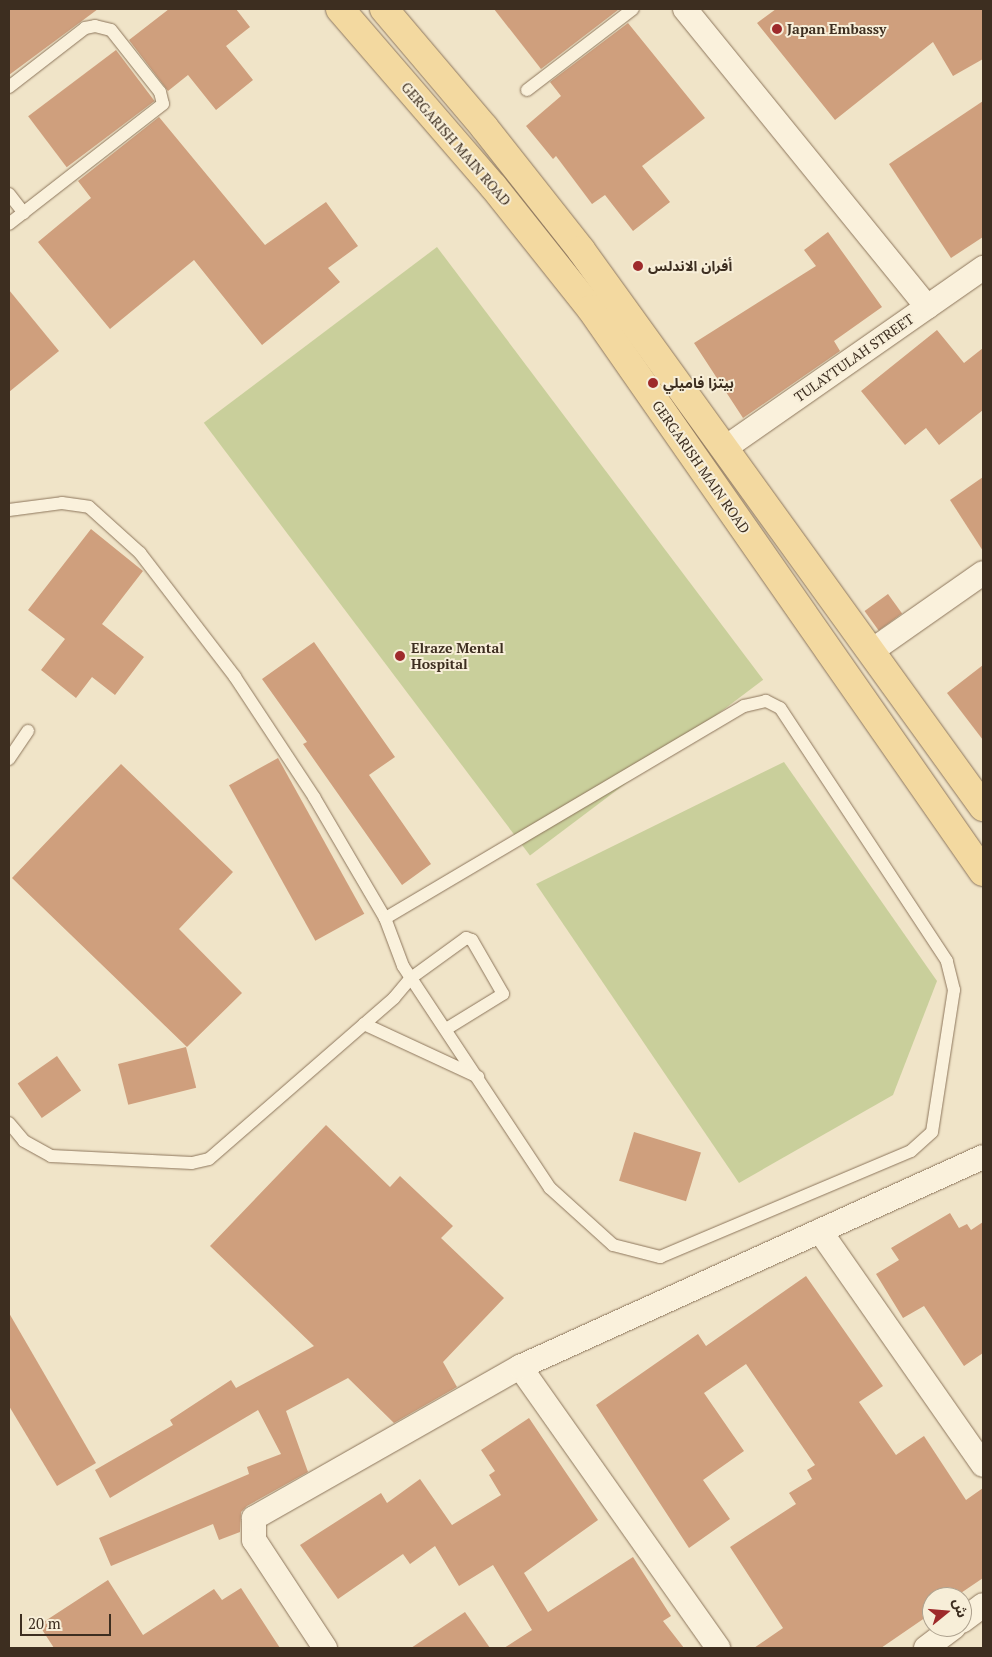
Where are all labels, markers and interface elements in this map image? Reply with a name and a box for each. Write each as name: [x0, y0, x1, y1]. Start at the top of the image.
place label: Japan Embassy: [787, 21, 886, 37]
marker: Japan Embassy: [771, 23, 783, 35]
street label: GERGARISH MAIN ROAD: [398, 79, 514, 209]
place label: أفران الاندلس: [648, 258, 732, 274]
marker: أفران الاندلس: [632, 260, 644, 272]
street label: TULAYTULAH STREET: [791, 310, 917, 406]
place label: بيتزا فاميلي: [663, 375, 734, 391]
marker: بيتزا فاميلي: [647, 377, 659, 389]
street label: GERGARISH MAIN ROAD: [649, 397, 753, 537]
place label: Elraze Mental Hospital: [411, 640, 504, 672]
marker: Elraze Mental Hospital: [393, 649, 407, 663]
north arrow: [922, 1587, 972, 1637]
text: ش: [949, 1596, 973, 1620]
scale bar: [22, 1604, 114, 1636]
text: 20 m: [28, 1613, 61, 1633]

